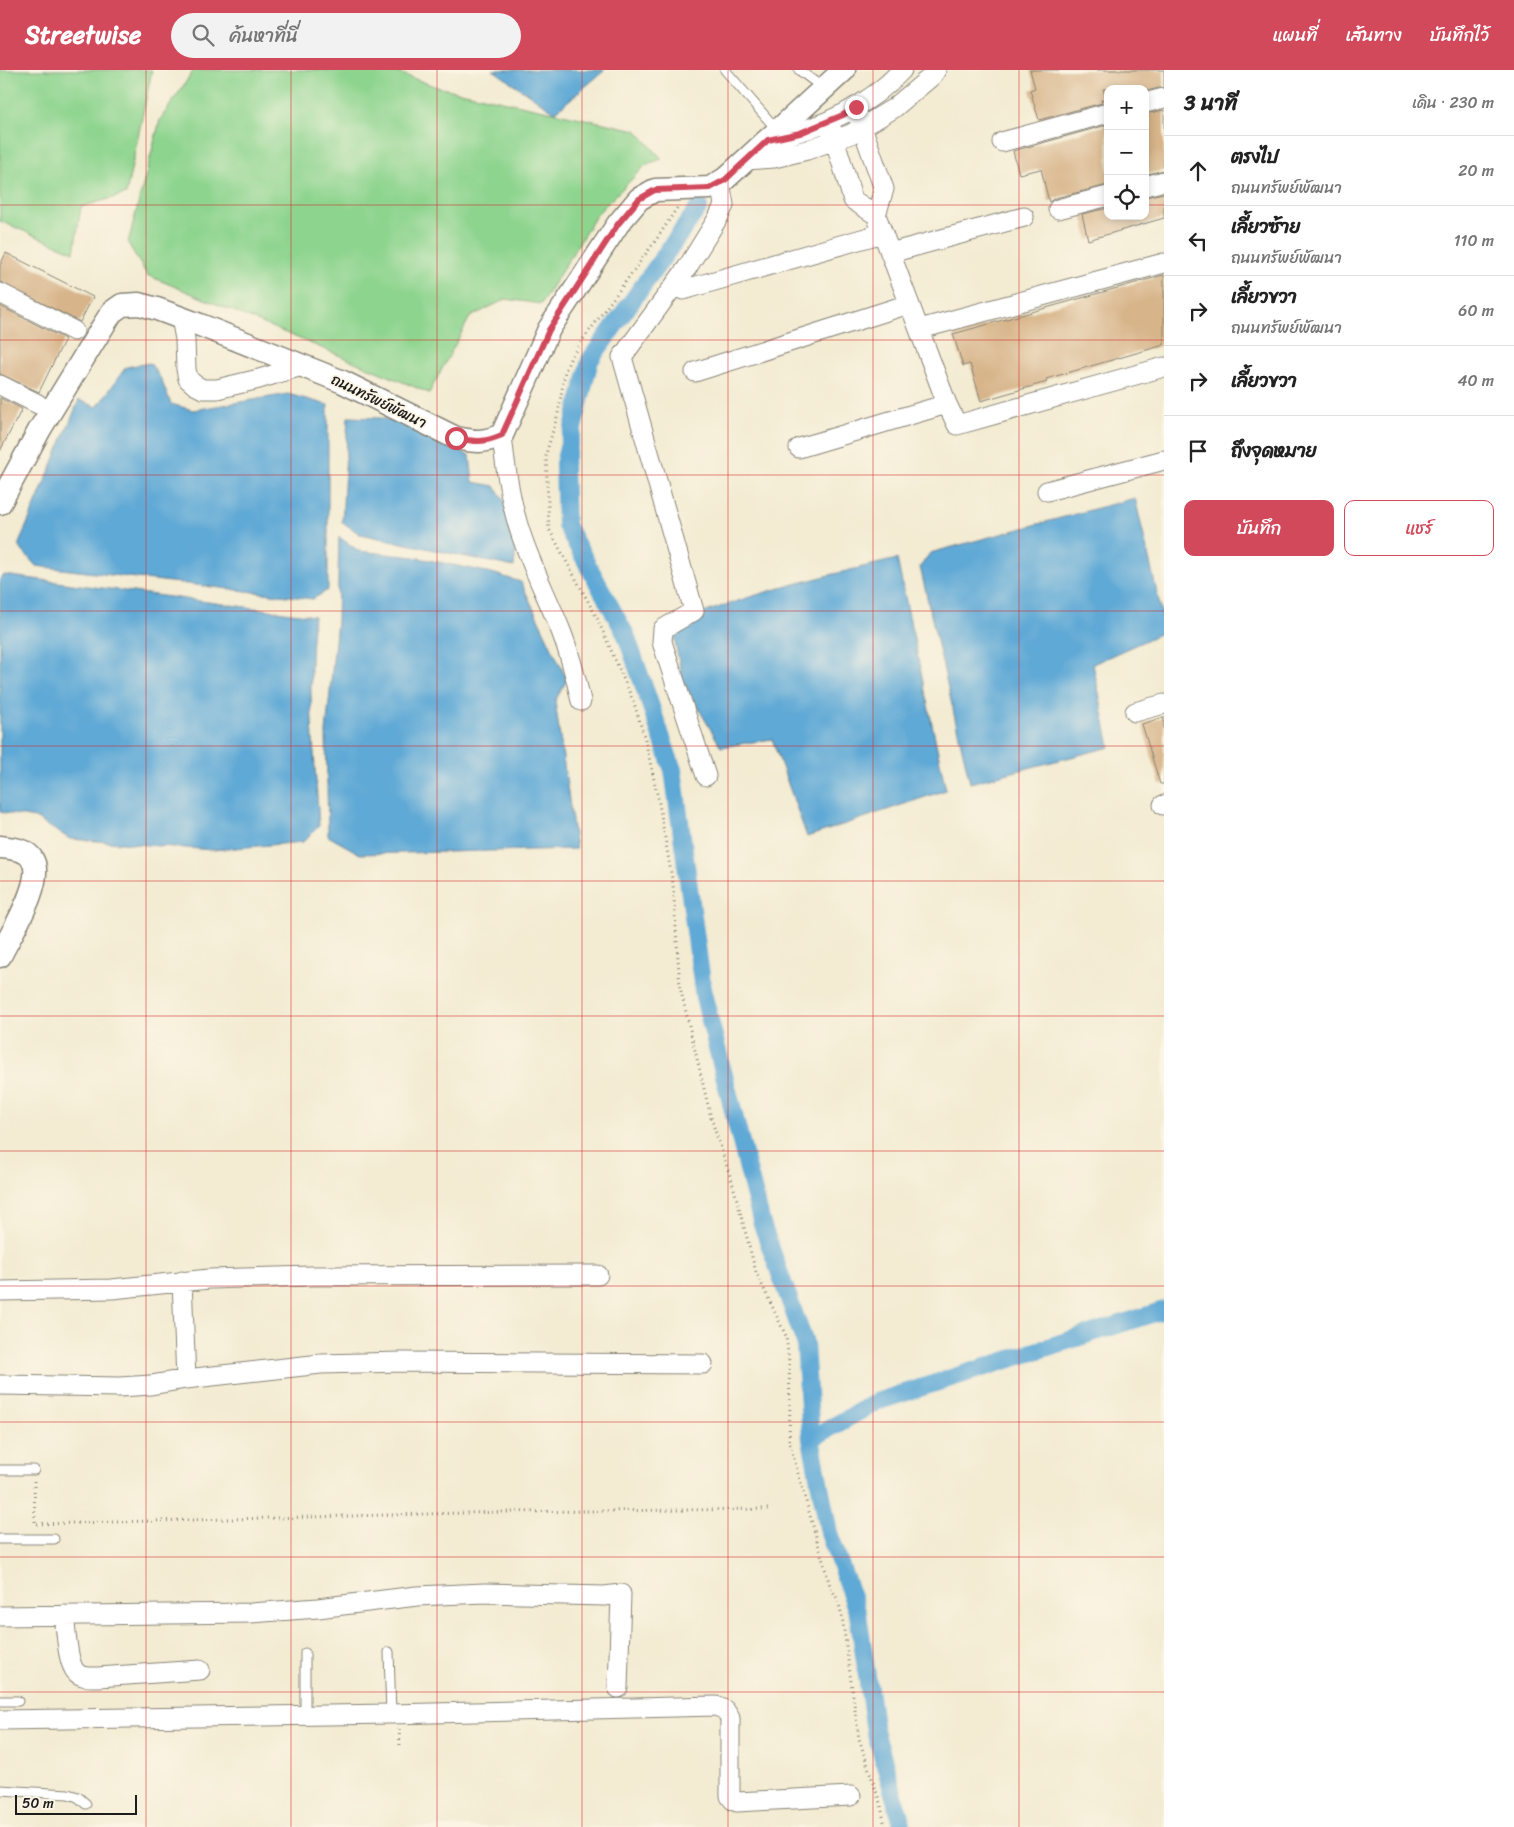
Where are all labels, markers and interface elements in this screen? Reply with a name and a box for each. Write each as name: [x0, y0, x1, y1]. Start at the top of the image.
search box: [171, 13, 521, 58]
text: Streetwise: [25, 14, 141, 56]
text: ค้นหาที่นี่: [229, 19, 298, 52]
text: แผนที่: [1272, 19, 1317, 51]
text: เส้นทาง: [1345, 19, 1402, 51]
text: บันทึกไว้: [1430, 19, 1489, 51]
icon: search: [189, 21, 217, 49]
text: 3 นาที: [1184, 84, 1237, 122]
map controls: [1104, 85, 1149, 220]
button: +: [1104, 85, 1149, 130]
text: เดิน · 230 m: [1412, 88, 1494, 117]
route end: [845, 96, 868, 119]
button: −: [1104, 130, 1149, 175]
text: ตรงไป: [1231, 140, 1279, 173]
text: 20 m: [1458, 156, 1494, 185]
icon: ahead: [1184, 157, 1212, 185]
text: ถนนทรัพย์พัฒนา: [1231, 173, 1342, 202]
button: locate: [1104, 175, 1149, 220]
text: เลี้ยวซ้าย: [1231, 210, 1300, 243]
text: 110 m: [1454, 226, 1494, 255]
icon: left: [1184, 227, 1212, 255]
text: ถนนทรัพย์พัฒนา: [1231, 243, 1342, 272]
text: เลี้ยวขวา: [1231, 280, 1297, 313]
text: 60 m: [1458, 296, 1494, 325]
icon: right: [1184, 297, 1212, 325]
text: ถนนทรัพย์พัฒนา: [1231, 313, 1342, 342]
text: เลี้ยวขวา: [1231, 364, 1297, 397]
street label: ถนนทรัพย์พัฒนา: [326, 366, 432, 436]
text: 40 m: [1457, 366, 1494, 395]
icon: right: [1184, 367, 1212, 395]
route start: [445, 427, 468, 450]
text: ถึงจุดหมาย: [1231, 434, 1317, 467]
icon: arrive: [1184, 437, 1212, 465]
button: บันทึก: [1184, 500, 1334, 556]
button: แชร์: [1344, 500, 1494, 556]
text: 50 m: [22, 1791, 54, 1816]
scale bar: [15, 1792, 138, 1815]

